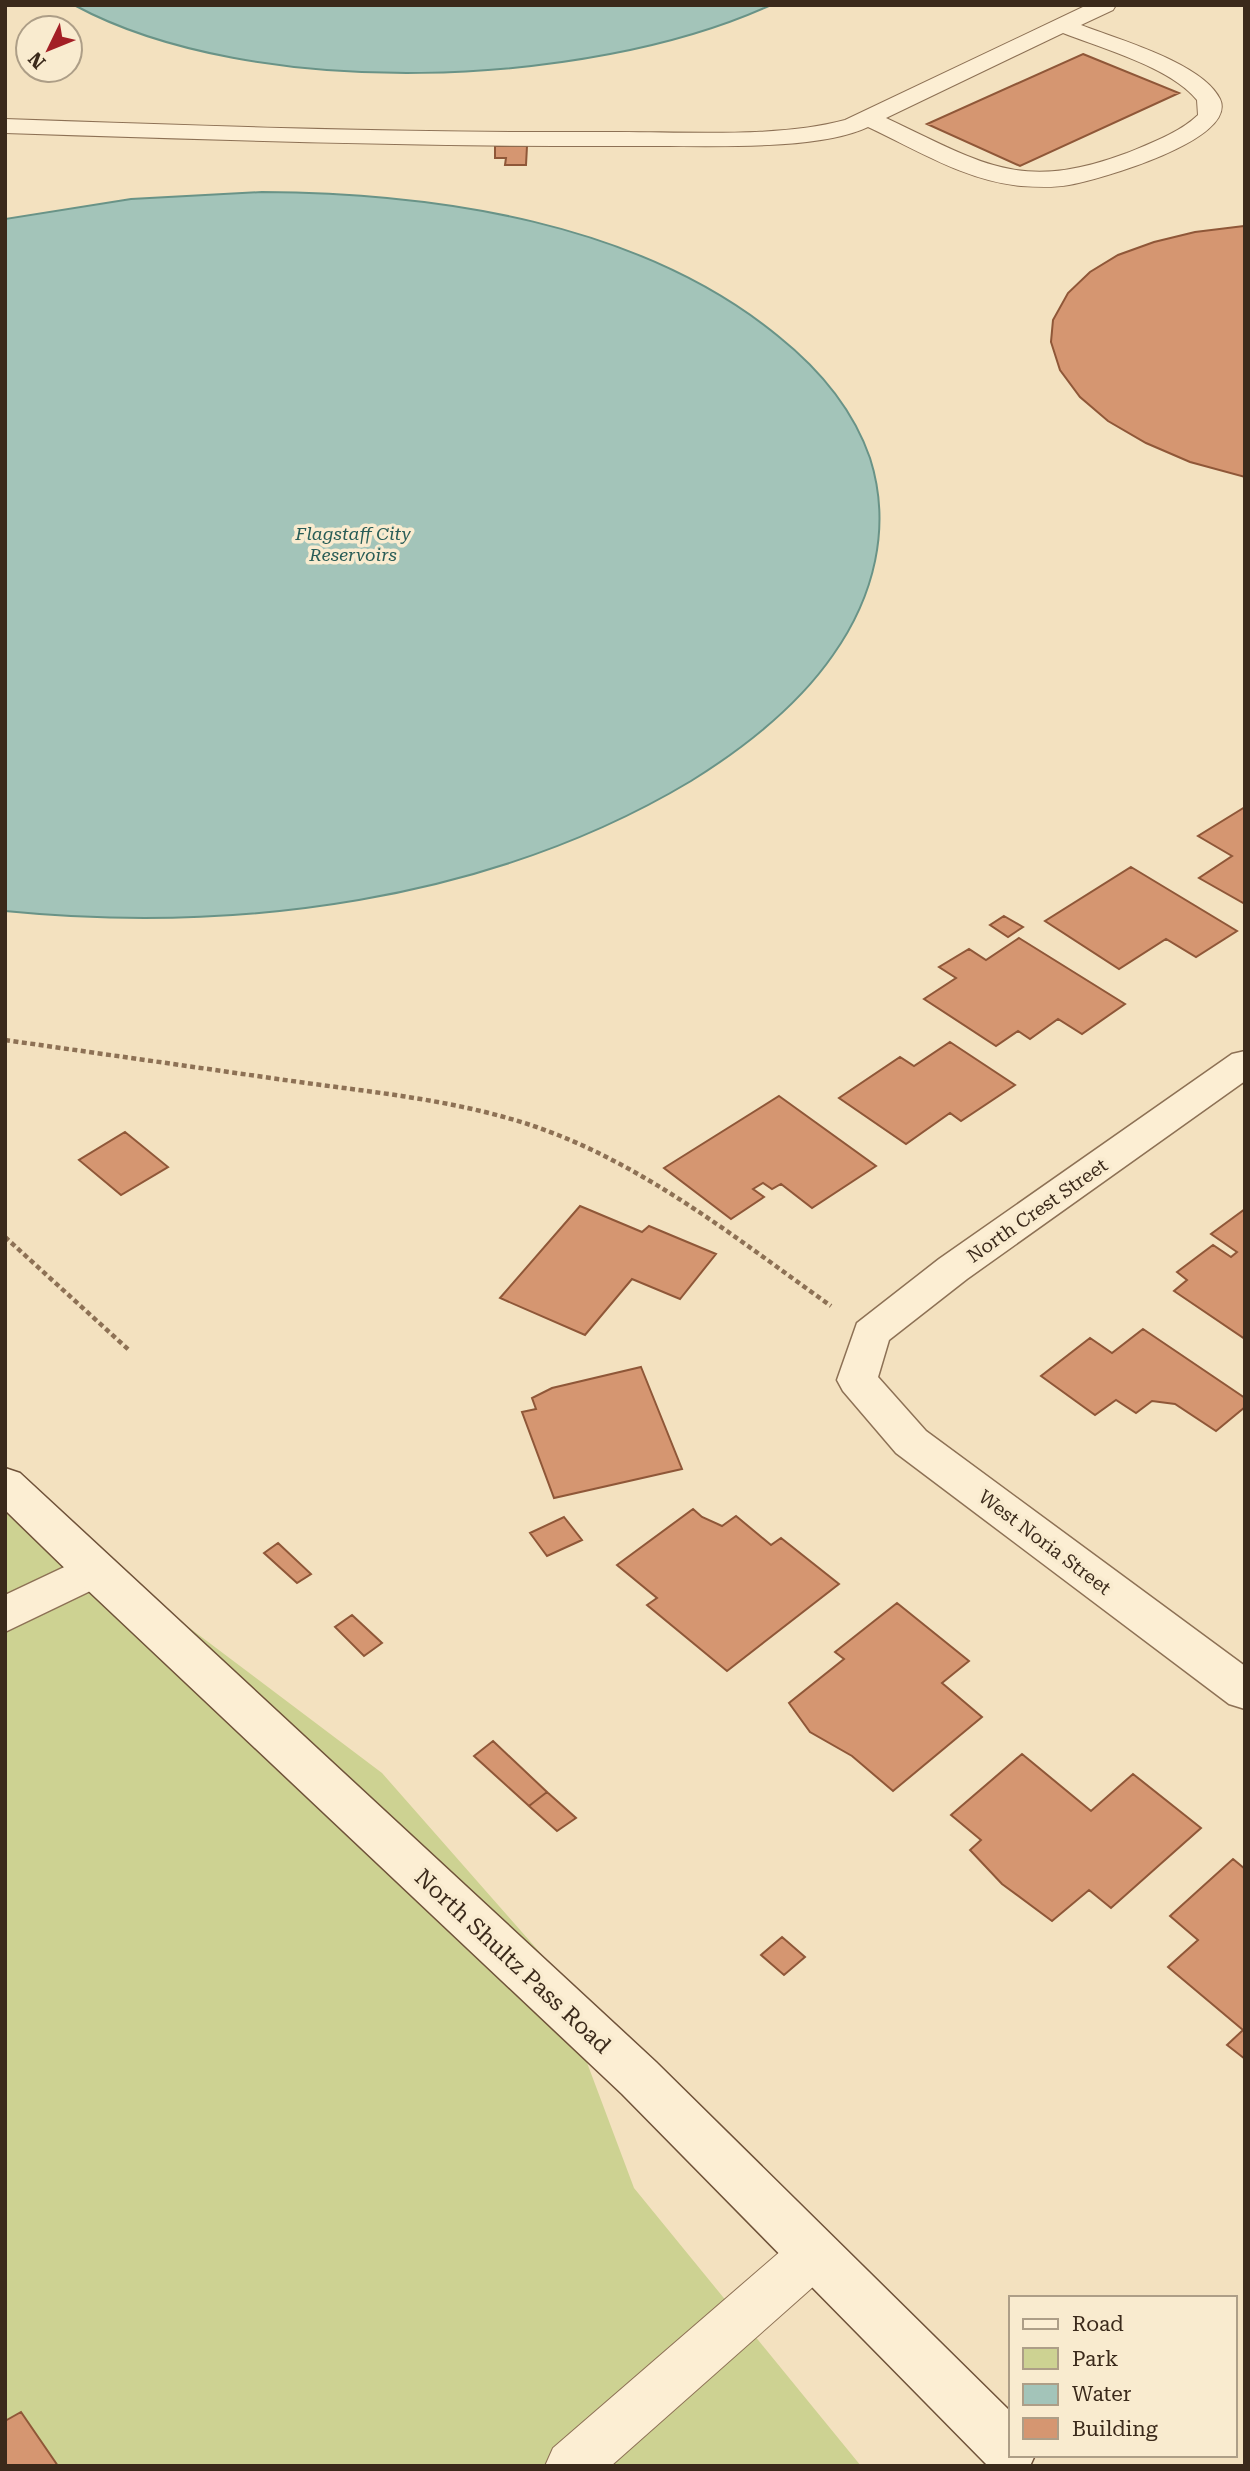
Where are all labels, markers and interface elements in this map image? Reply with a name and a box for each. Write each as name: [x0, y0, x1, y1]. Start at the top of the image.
north arrow: [14, 14, 84, 84]
text: N: [23, 47, 50, 73]
water label: Flagstaff City Reservoirs: [294, 523, 411, 565]
street label: North Crest Street: [963, 1153, 1112, 1267]
street label: West Noria Street: [974, 1485, 1116, 1600]
street label: North Shultz Pass Road: [409, 1864, 616, 2059]
legend: [1009, 2296, 1236, 2457]
text: Road: [1072, 2312, 1124, 2336]
text: Park: [1072, 2347, 1118, 2371]
text: Water: [1072, 2382, 1132, 2406]
text: Building: [1072, 2417, 1158, 2441]

